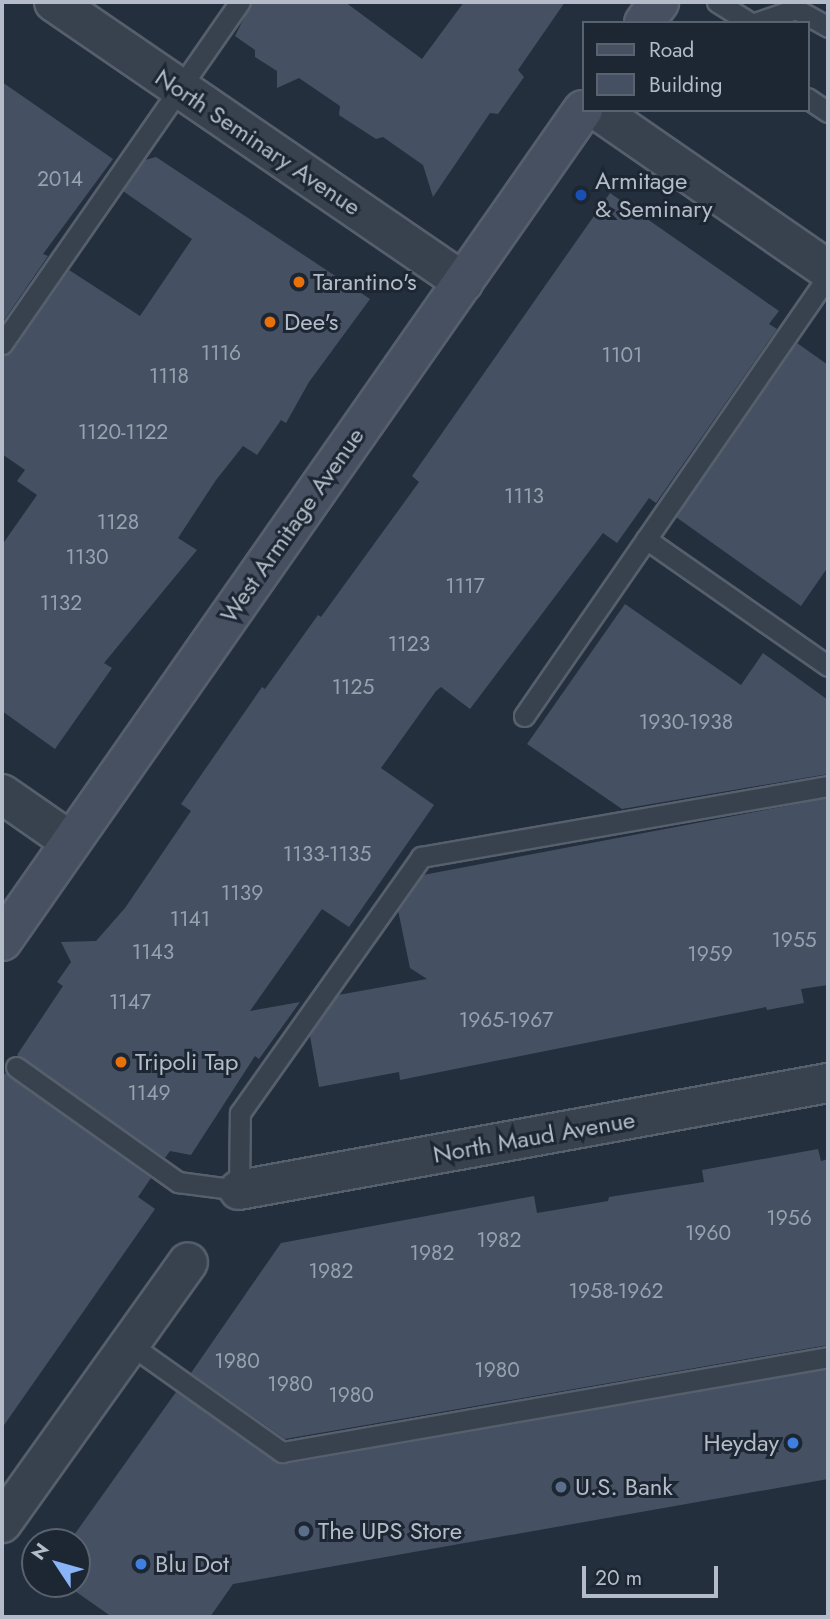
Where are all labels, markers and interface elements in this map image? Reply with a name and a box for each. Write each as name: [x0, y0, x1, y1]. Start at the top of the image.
legend: [582, 21, 809, 112]
text: Road: [649, 35, 694, 65]
street label: North Seminary Avenue: [150, 63, 366, 221]
text: Building: [649, 70, 722, 100]
house number: 2014: [37, 166, 83, 192]
place label: Armitage & Seminary: [595, 167, 713, 223]
marker: Armitage & Seminary: [573, 187, 589, 203]
place label: Tarantino's: [313, 268, 417, 296]
marker: Tarantino's: [291, 274, 307, 290]
place label: Dee's: [284, 308, 338, 336]
marker: Dee's: [262, 314, 278, 330]
house number: 1116: [201, 340, 241, 366]
house number: 1101: [602, 342, 642, 368]
house number: 1118: [149, 363, 189, 389]
house number: 1120-1122: [78, 419, 168, 445]
street label: West Armitage Avenue: [214, 422, 370, 628]
house number: 1113: [504, 483, 544, 509]
house number: 1128: [97, 509, 139, 535]
house number: 1130: [66, 544, 108, 570]
house number: 1117: [445, 573, 485, 599]
house number: 1132: [40, 590, 82, 616]
house number: 1123: [388, 631, 430, 657]
house number: 1125: [332, 674, 374, 700]
house number: 1930-1938: [639, 709, 733, 735]
house number: 1133-1135: [283, 841, 371, 867]
house number: 1139: [221, 880, 263, 906]
house number: 1141: [170, 906, 210, 932]
house number: 1955: [771, 927, 817, 953]
house number: 1143: [132, 939, 174, 965]
house number: 1959: [687, 941, 733, 967]
house number: 1147: [109, 989, 151, 1015]
house number: 1965-1967: [459, 1007, 553, 1033]
place label: Tripoli Tap: [135, 1048, 238, 1076]
marker: Tripoli Tap: [113, 1054, 129, 1070]
house number: 1149: [127, 1080, 171, 1106]
street label: North Maud Avenue: [431, 1105, 637, 1169]
house number: 1956: [766, 1205, 812, 1231]
house number: 1960: [685, 1220, 731, 1246]
house number: 1982: [477, 1227, 521, 1253]
house number: 1982: [410, 1240, 454, 1266]
house number: 1982: [309, 1258, 353, 1284]
house number: 1958-1962: [569, 1278, 663, 1304]
house number: 1980: [214, 1348, 260, 1374]
house number: 1980: [474, 1357, 520, 1383]
house number: 1980: [267, 1371, 313, 1397]
house number: 1980: [328, 1382, 374, 1408]
place label: Heyday: [704, 1429, 779, 1457]
marker: Heyday: [785, 1435, 801, 1451]
place label: U.S. Bank: [575, 1473, 673, 1501]
marker: U.S. Bank: [553, 1479, 569, 1495]
place label: The UPS Store: [318, 1517, 462, 1545]
marker: The UPS Store: [296, 1523, 312, 1539]
north arrow: [21, 1528, 91, 1598]
text: N: [25, 1537, 56, 1566]
place label: Blu Dot: [155, 1550, 229, 1578]
scale bar: [585, 1552, 722, 1596]
marker: Blu Dot: [133, 1556, 149, 1572]
text: 20 m: [595, 1563, 642, 1593]

